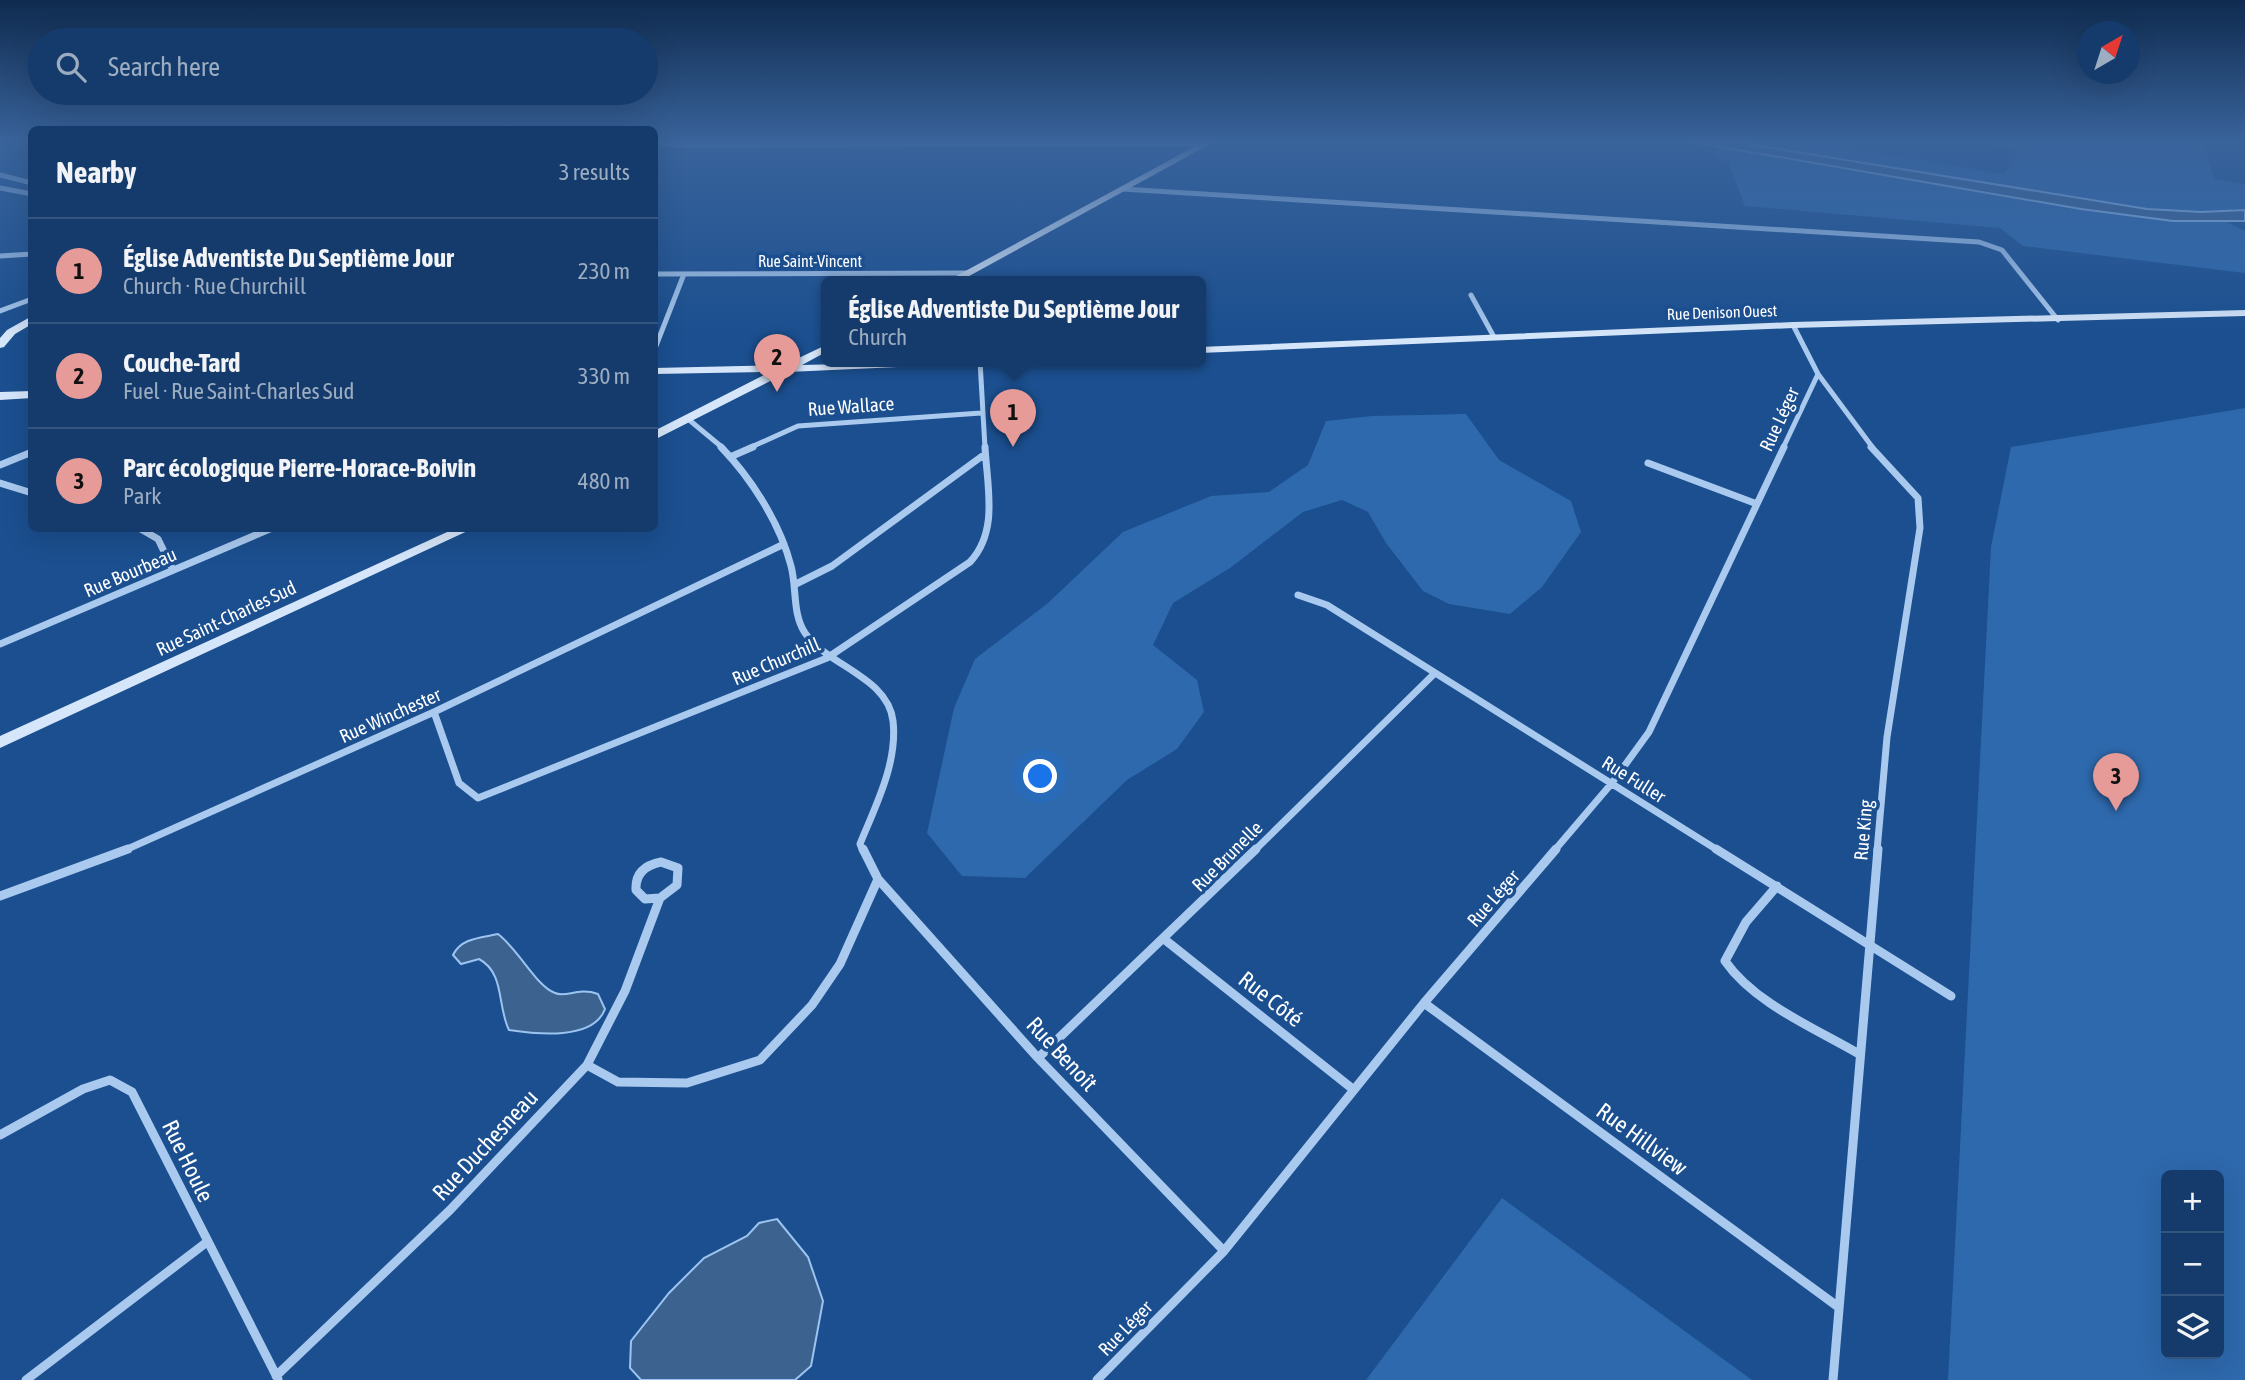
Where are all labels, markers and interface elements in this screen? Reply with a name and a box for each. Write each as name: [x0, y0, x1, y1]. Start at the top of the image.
north arrow: [2077, 21, 2140, 84]
search box: [28, 28, 658, 105]
icon: search: [52, 48, 90, 86]
text: Search here: [108, 52, 220, 82]
text: Nearby: [56, 155, 136, 189]
text: 3 results: [559, 159, 630, 185]
text: Église Adventiste Du Septième Jour: [123, 243, 454, 273]
street label: Rue Saint-Vincent: [758, 252, 862, 270]
text: 1: [74, 258, 84, 284]
text: 230 m: [578, 258, 630, 284]
text: Church · Rue Churchill: [123, 273, 306, 299]
popup: [821, 276, 1206, 367]
text: Église Adventiste Du Septième Jour: [848, 294, 1179, 324]
street label: Rue Denison Ouest: [1666, 301, 1778, 323]
text: Church: [848, 324, 907, 350]
pin: 2: [754, 334, 800, 392]
text: Couche-Tard: [123, 348, 240, 378]
text: 2: [74, 363, 84, 389]
text: 330 m: [578, 363, 630, 389]
text: Fuel · Rue Saint-Charles Sud: [123, 378, 355, 404]
street label: Rue Léger: [1755, 383, 1803, 454]
pin: 1: [990, 389, 1036, 447]
street label: Rue Wallace: [807, 392, 895, 420]
text: Parc écologique Pierre-Horace-Boivin: [123, 453, 476, 483]
text: 3: [74, 468, 84, 494]
text: 480 m: [578, 468, 630, 494]
text: Park: [123, 483, 161, 509]
street label: Rue Bourbeau: [80, 543, 180, 601]
street label: Rue Saint-Charles Sud: [153, 576, 299, 660]
street label: Rue Churchill: [729, 633, 823, 689]
street label: Rue Winchester: [336, 683, 444, 747]
street label: Rue Fuller: [1598, 751, 1670, 807]
pin: 3: [2093, 753, 2139, 811]
your location: [1023, 759, 1057, 793]
street label: Rue King: [1849, 798, 1877, 861]
street label: Rue Brunelle: [1187, 816, 1267, 896]
street label: Rue Léger: [1462, 865, 1524, 931]
street label: Rue Côté: [1234, 966, 1308, 1032]
street label: Rue Benoît: [1021, 1012, 1103, 1096]
street label: Rue Duchesneau: [427, 1084, 543, 1206]
street label: Rue Hillview: [1592, 1097, 1693, 1181]
street label: Rue Houle: [157, 1116, 219, 1206]
map controls: [2161, 1170, 2224, 1359]
button: +: [2161, 1170, 2224, 1233]
button: −: [2161, 1233, 2224, 1296]
street label: Rue Léger: [1094, 1296, 1157, 1360]
button: layers: [2161, 1296, 2224, 1359]

